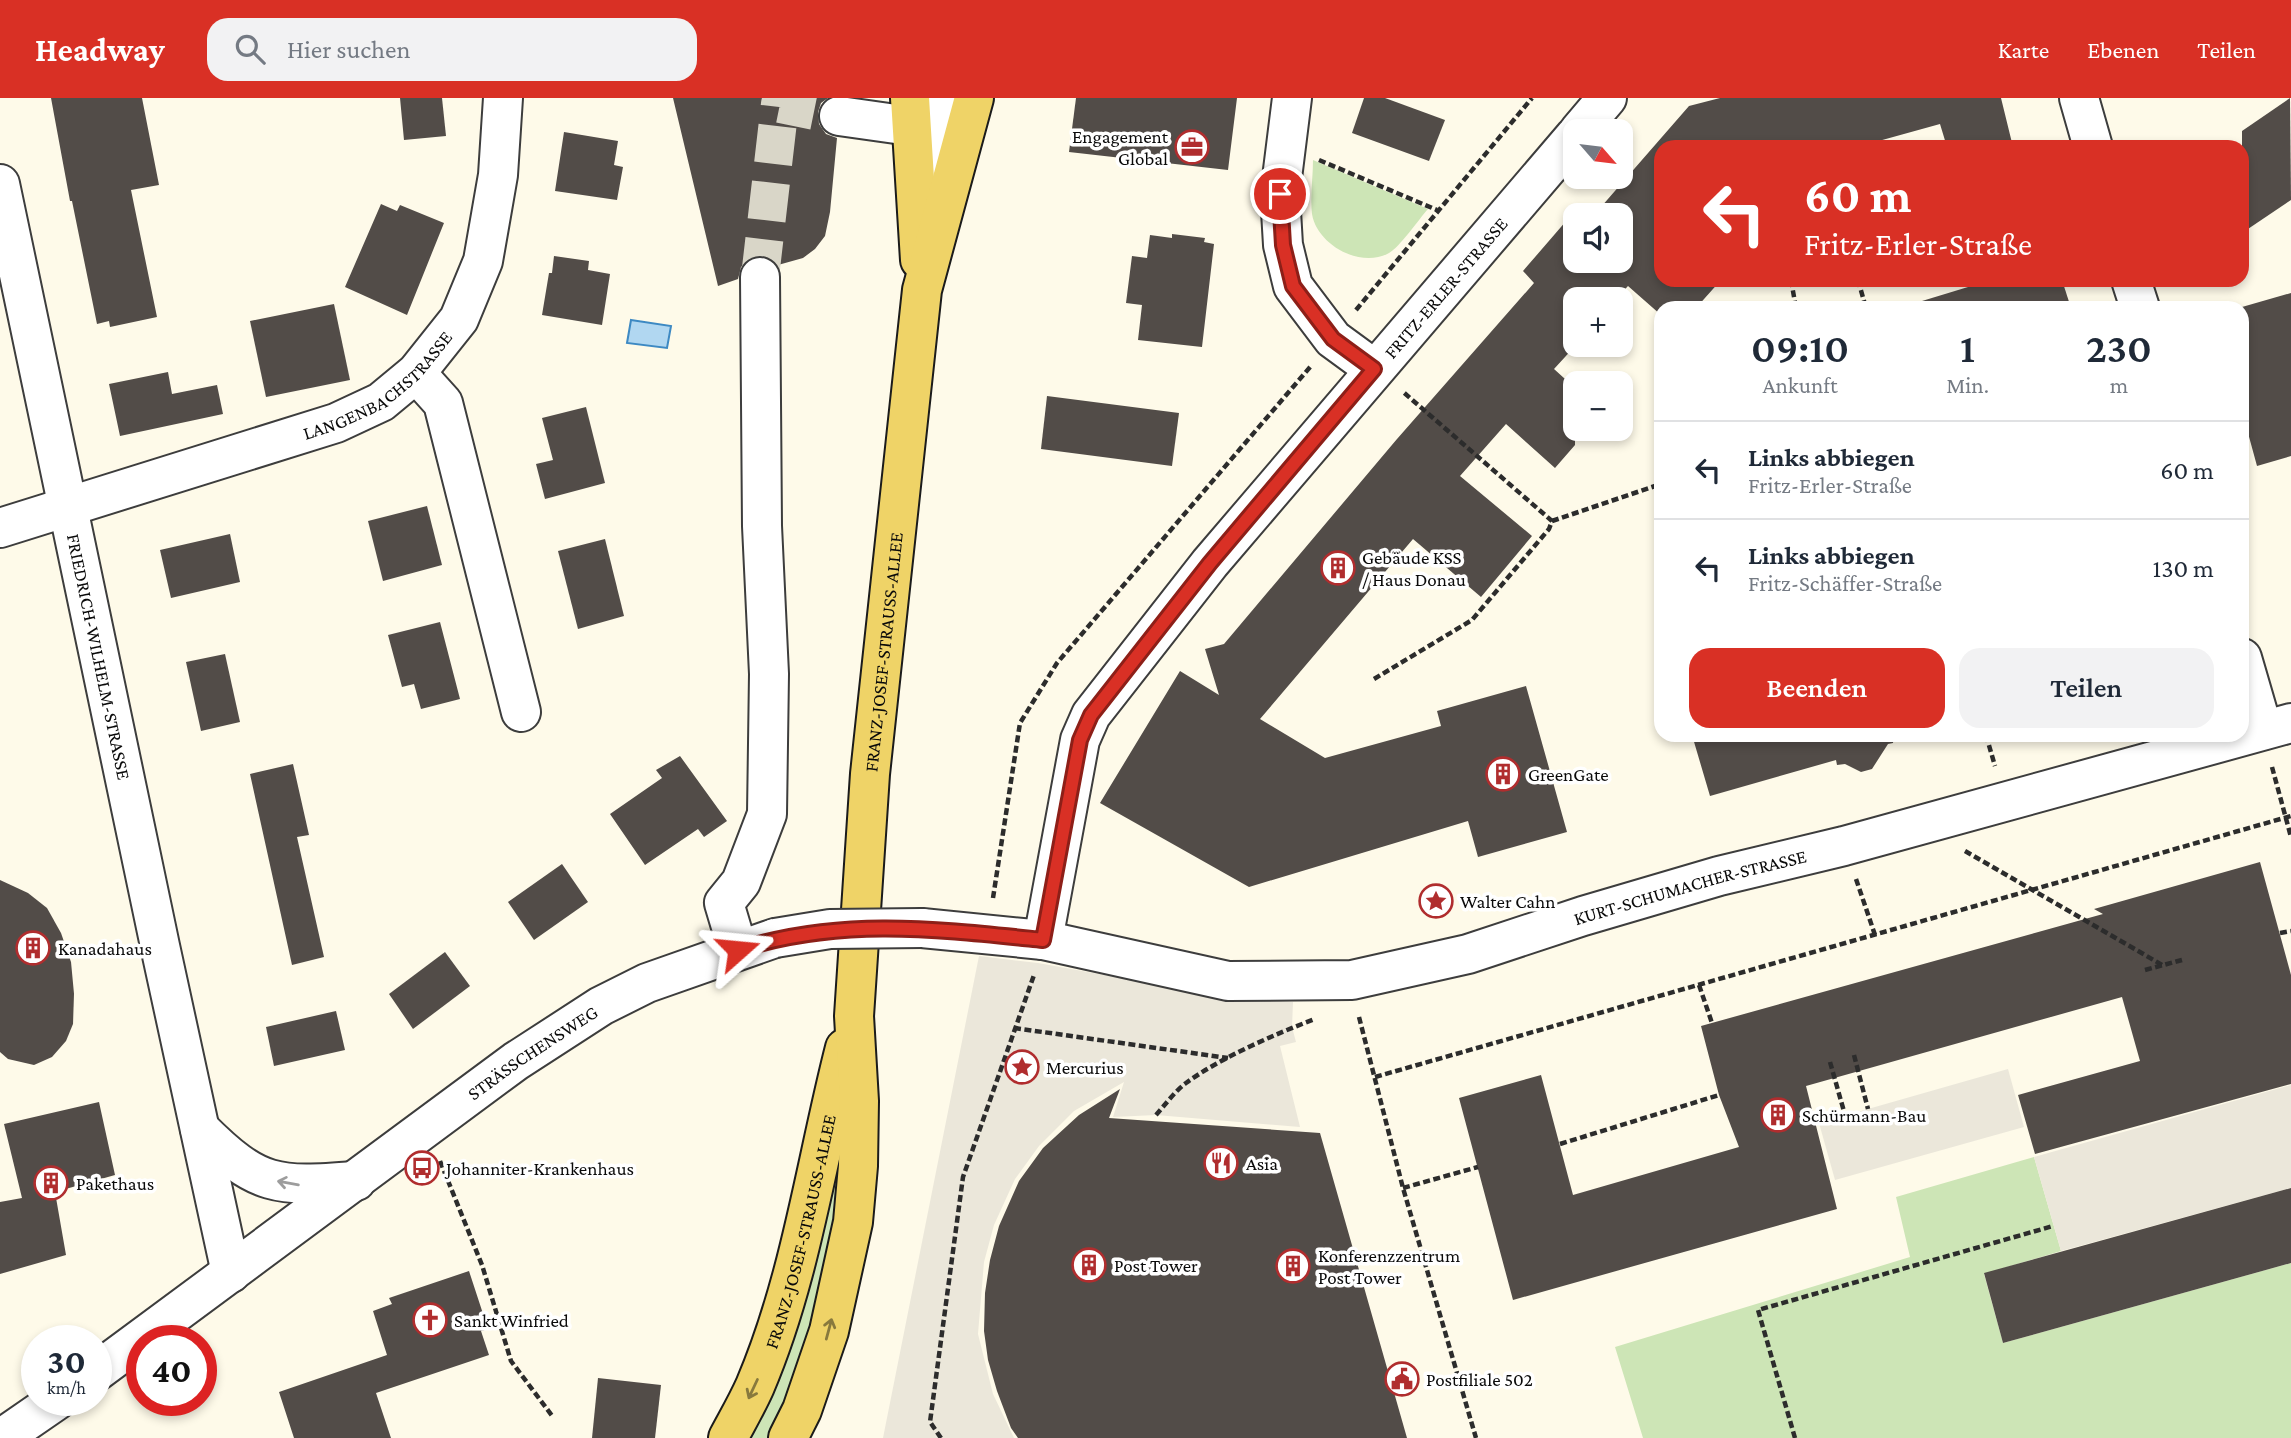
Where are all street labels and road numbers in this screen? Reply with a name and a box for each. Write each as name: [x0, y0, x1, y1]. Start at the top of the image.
street label: FRITZ-ERLER-STRASSE: [1379, 213, 1511, 362]
street label: LANGENBACHSTRASSE: [300, 327, 456, 443]
street label: FRANZ-JOSEF-STRAUSS-ALLEE: [860, 531, 906, 773]
street label: FRIEDRICH-WILHELM-STRASSE: [63, 532, 135, 782]
street label: KURT-SCHUMACHER-STRASSE: [1571, 845, 1808, 929]
street label: STRÄSSCHENSWEG: [463, 1001, 601, 1104]
street label: FRANZ-JOSEF-STRAUSS-ALLEE: [760, 1112, 840, 1351]

